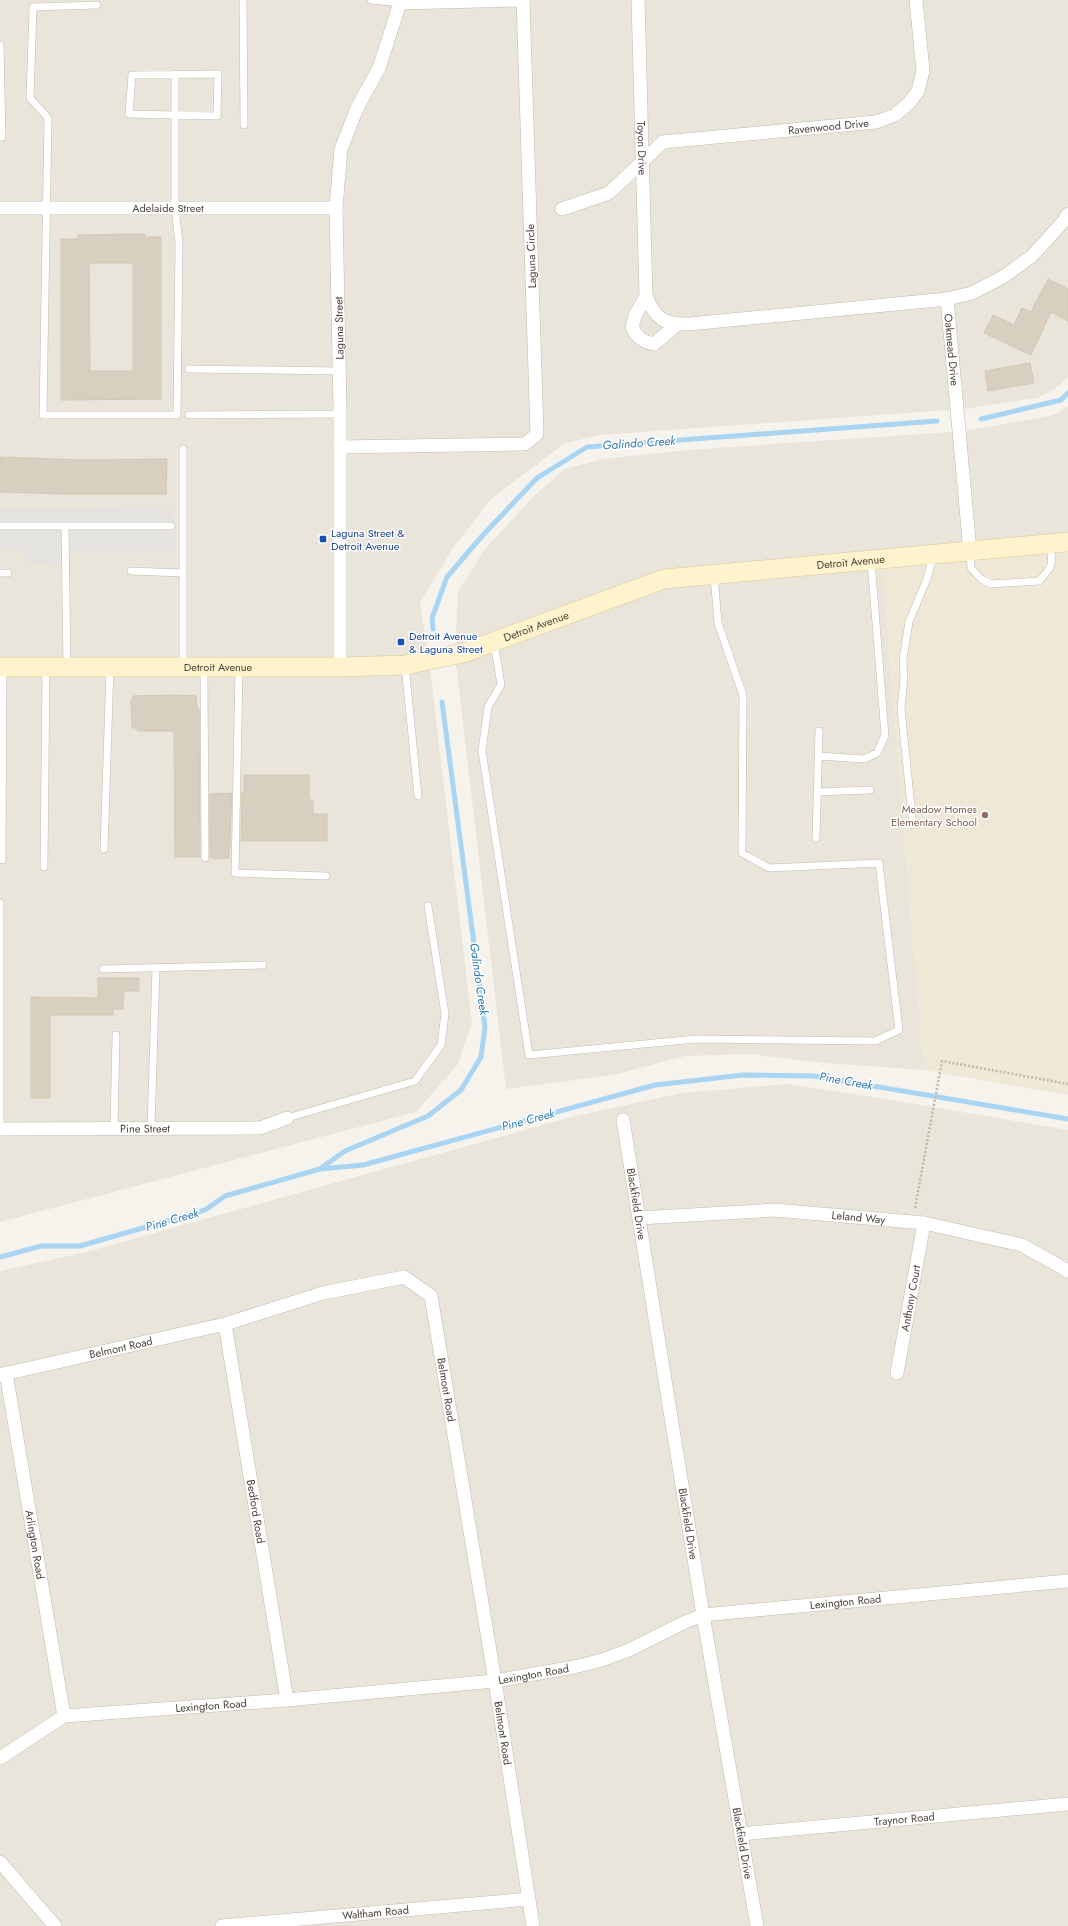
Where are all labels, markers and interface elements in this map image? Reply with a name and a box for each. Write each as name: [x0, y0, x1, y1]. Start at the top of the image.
street label: Ravenwood Drive: [787, 115, 870, 138]
street label: Toyon Drive: [633, 121, 651, 176]
street label: Adelaide Street: [132, 200, 204, 216]
street label: Laguna Circle: [522, 223, 540, 288]
street label: Laguna Street: [330, 296, 348, 360]
street label: Oakmead Drive: [940, 313, 963, 387]
water label: Galindo Creek: [602, 431, 677, 455]
place label: Laguna Street & Detroit Avenue: [331, 525, 405, 554]
marker: Laguna Street & Detroit Avenue: [318, 534, 328, 544]
street label: Detroit Avenue: [816, 551, 886, 573]
street label: Detroit Avenue: [501, 607, 571, 645]
place label: Detroit Avenue & Laguna Street: [409, 628, 483, 657]
marker: Detroit Avenue & Laguna Street: [396, 637, 406, 647]
street label: Detroit Avenue: [184, 659, 253, 675]
place label: Meadow Homes Elementary School: [891, 801, 978, 830]
marker: Meadow Homes Elementary School: [980, 810, 990, 820]
water label: Galindo Creek: [465, 942, 493, 1017]
water label: Pine Creek: [818, 1067, 875, 1095]
water label: Pine Creek: [500, 1104, 557, 1136]
street label: Pine Street: [120, 1120, 170, 1137]
street label: Blackfield Drive: [623, 1167, 650, 1241]
water label: Pine Creek: [144, 1204, 201, 1236]
street label: Leland Way: [831, 1207, 886, 1228]
street label: Anthony Court: [897, 1263, 924, 1333]
street label: Belmont Road: [88, 1333, 154, 1363]
street label: Belmont Road: [433, 1357, 460, 1423]
street label: Bedford Road: [243, 1478, 269, 1545]
street label: Blackfield Drive: [675, 1487, 702, 1561]
street label: Arlington Road: [21, 1509, 49, 1580]
street label: Lexington Road: [809, 1590, 882, 1613]
street label: Lexington Road: [497, 1660, 570, 1688]
street label: Lexington Road: [175, 1695, 247, 1716]
street label: Belmont Road: [490, 1700, 516, 1766]
street label: Blackfield Drive: [729, 1806, 757, 1881]
street label: Traynor Road: [873, 1808, 935, 1830]
street label: Waltham Road: [341, 1902, 409, 1923]

